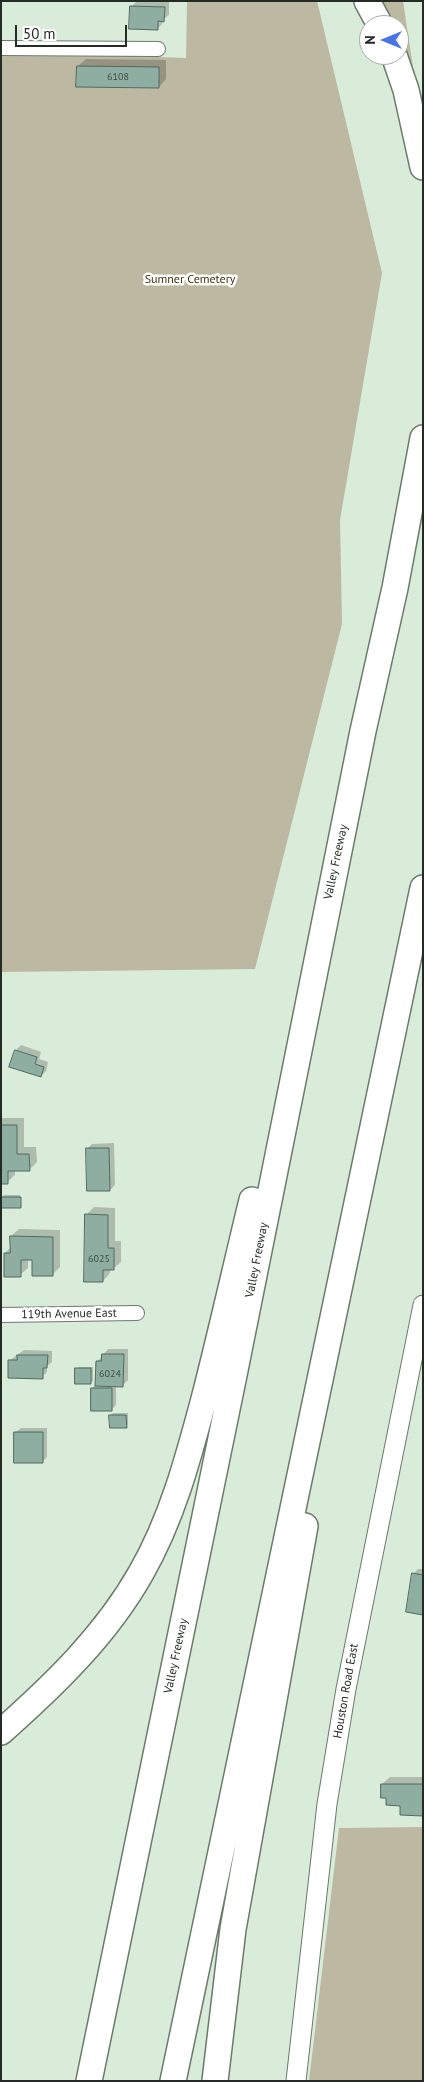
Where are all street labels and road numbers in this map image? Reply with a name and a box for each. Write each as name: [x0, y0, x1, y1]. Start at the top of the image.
street label: Valley Freeway: [321, 823, 351, 901]
street label: Valley Freeway: [243, 1221, 271, 1299]
street label: 119th Avenue East: [21, 1306, 117, 1322]
street label: Valley Freeway: [161, 1617, 191, 1695]
street label: Houston Road East: [331, 1642, 361, 1740]

